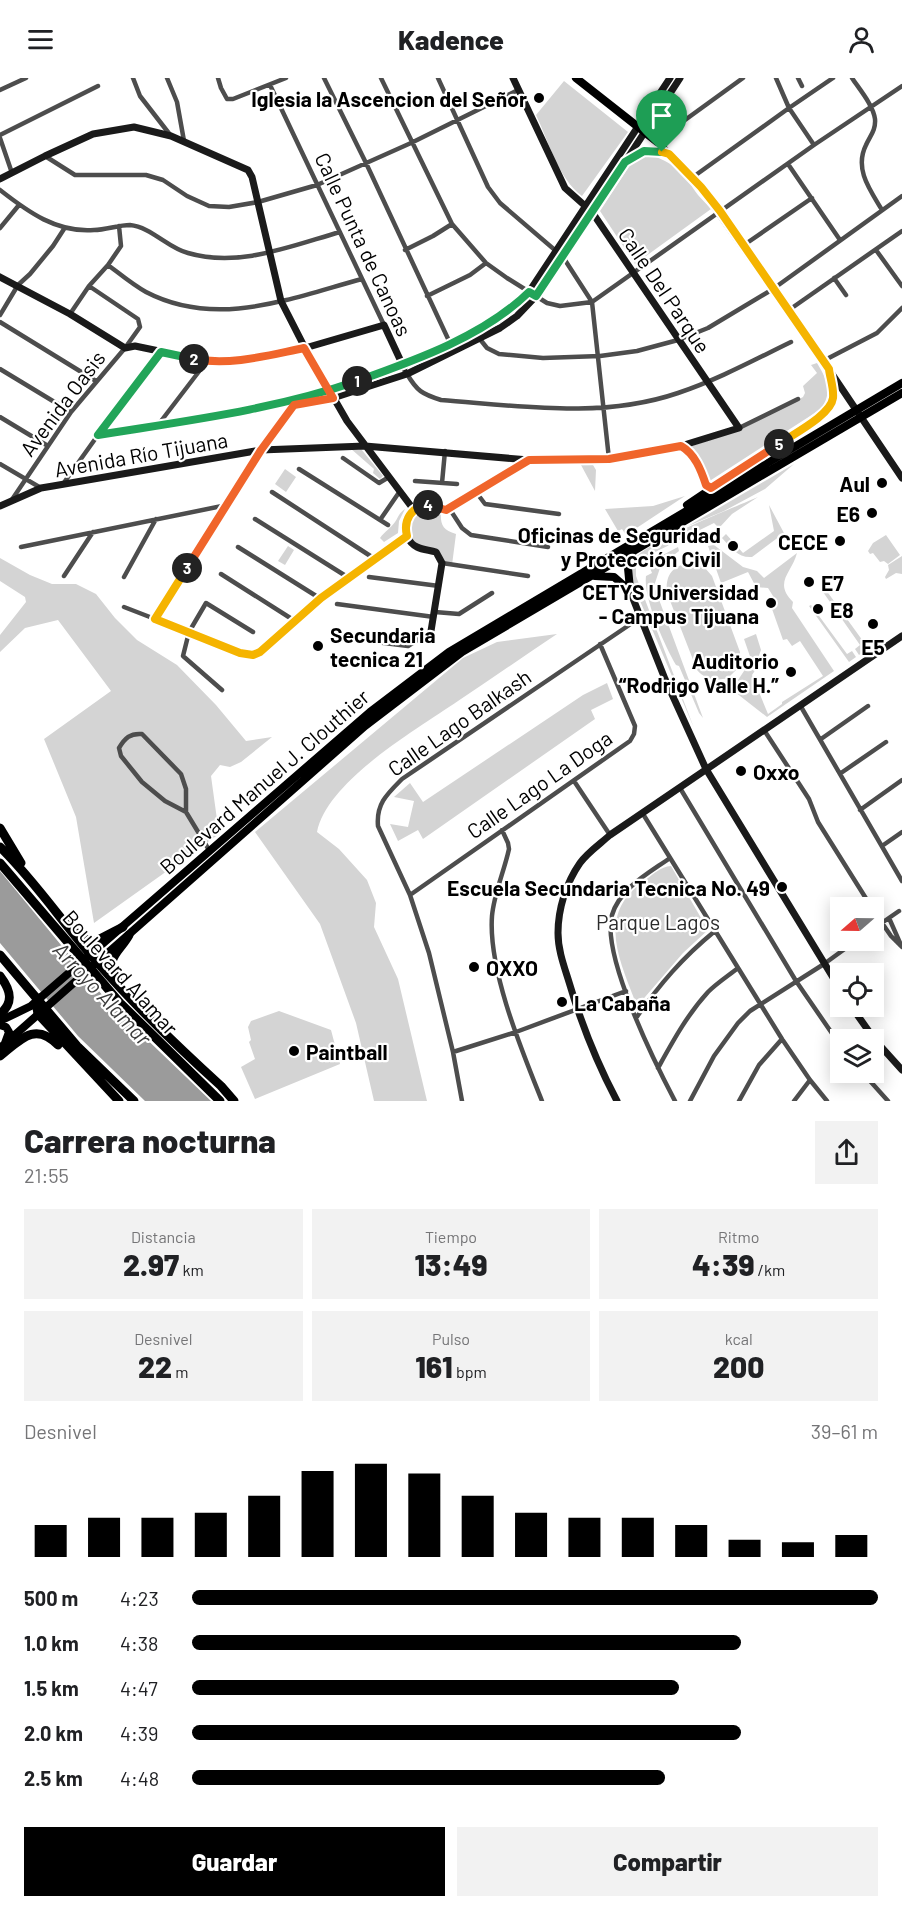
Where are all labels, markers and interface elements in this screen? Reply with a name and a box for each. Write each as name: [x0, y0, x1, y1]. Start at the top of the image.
icon: menu: [24, 23, 57, 56]
text: Kadence: [398, 23, 504, 55]
icon: person: [845, 23, 878, 56]
place label: Iglesia la Ascencion del Señor: [251, 86, 527, 111]
pin: [636, 90, 687, 152]
marker: Iglesia la Ascencion del Señor: [532, 91, 546, 105]
icon: arrive: [645, 99, 678, 132]
street label: Calle Punta de Canoas: [310, 148, 418, 340]
street label: Calle Del Parque: [614, 222, 716, 358]
pin: 2: [179, 344, 209, 374]
street label: Avenida Oasis: [14, 345, 110, 461]
text: 2: [190, 349, 198, 368]
pin: 1: [342, 366, 372, 396]
text: 1: [354, 371, 360, 390]
street label: Avenida Río Tijuana: [52, 426, 230, 482]
pin: 5: [764, 429, 794, 459]
text: 5: [775, 434, 783, 453]
place label: Aul: [839, 471, 870, 496]
marker: Aul: [875, 476, 889, 490]
pin: 4: [413, 490, 443, 520]
text: 4: [423, 495, 433, 514]
place label: E6: [836, 501, 860, 526]
marker: E6: [865, 506, 879, 520]
place label: Oficinas de Seguridad y Protección Civil: [518, 522, 721, 571]
place label: CECE: [778, 529, 828, 554]
marker: CECE: [833, 534, 847, 548]
marker: Oficinas de Seguridad y Protección Civil: [726, 539, 740, 553]
pin: 3: [172, 553, 202, 583]
text: 3: [183, 558, 191, 577]
place label: E7: [821, 570, 844, 595]
marker: E7: [802, 575, 816, 589]
place label: CETYS Universidad - Campus Tijuana: [582, 579, 759, 628]
marker: CETYS Universidad - Campus Tijuana: [764, 596, 778, 610]
place label: E8: [830, 597, 854, 622]
marker: E8: [811, 602, 825, 616]
marker: E5: [866, 617, 880, 631]
place label: Secundaria tecnica 21: [330, 622, 436, 671]
place label: E5: [861, 634, 885, 659]
marker: Secundaria tecnica 21: [311, 639, 325, 653]
place label: Auditorio “Rodrigo Valle H.”: [619, 648, 779, 697]
street label: Calle Lago Balkash: [383, 663, 535, 781]
marker: Auditorio “Rodrigo Valle H.”: [784, 665, 798, 679]
street label: Boulevard Manuel J. Clouthier: [154, 683, 374, 879]
street label: Calle Lago La Doga: [462, 725, 616, 843]
place label: Oxxo: [753, 759, 800, 784]
marker: Oxxo: [734, 764, 748, 778]
place label: Escuela Secundaria Tecnica No. 49: [447, 875, 770, 900]
marker: Escuela Secundaria Tecnica No. 49: [775, 880, 789, 894]
north arrow: [830, 897, 884, 951]
map controls: [830, 897, 884, 1083]
street label: Boulevard Alamar: [58, 904, 184, 1040]
park label: Parque Lagos: [596, 909, 720, 934]
water label: Arroyo Alamar: [49, 936, 158, 1051]
place label: OXXO: [486, 955, 538, 980]
marker: OXXO: [467, 960, 481, 974]
button: locate: [830, 963, 884, 1017]
place label: La Cabaña: [574, 990, 671, 1015]
marker: La Cabaña: [555, 995, 569, 1009]
button: layers: [830, 1029, 884, 1083]
place label: Paintball: [306, 1039, 388, 1064]
marker: Paintball: [287, 1044, 301, 1058]
text: Carrera nocturna: [24, 1120, 276, 1160]
button: share: [815, 1121, 878, 1184]
text: 21:55: [24, 1163, 69, 1187]
text: Distancia: [131, 1227, 196, 1246]
text: Tiempo: [425, 1227, 477, 1246]
text: Ritmo: [718, 1227, 759, 1246]
text: 2.97: [123, 1246, 179, 1282]
text: 13:49: [414, 1246, 488, 1282]
text: 4:39: [692, 1246, 754, 1282]
text: km: [179, 1260, 204, 1279]
text: /km: [754, 1260, 785, 1279]
text: Desnivel: [134, 1329, 192, 1348]
text: Pulso: [432, 1329, 470, 1348]
text: kcal: [725, 1329, 753, 1348]
text: 22: [138, 1348, 172, 1384]
text: 161: [415, 1348, 453, 1384]
text: 200: [713, 1348, 764, 1384]
text: m: [172, 1362, 189, 1381]
text: bpm: [453, 1362, 487, 1381]
text: Desnivel: [24, 1419, 97, 1443]
text: 39–61 m: [811, 1419, 878, 1443]
text: 500 m: [24, 1586, 78, 1610]
text: 4:23: [120, 1586, 159, 1610]
text: 1.0 km: [24, 1631, 79, 1655]
text: 4:38: [120, 1631, 159, 1655]
text: 1.5 km: [24, 1676, 79, 1700]
text: 4:47: [120, 1676, 158, 1700]
text: 2.0 km: [24, 1721, 83, 1745]
text: 4:39: [120, 1721, 159, 1745]
text: 2.5 km: [24, 1766, 83, 1790]
text: 4:48: [120, 1766, 159, 1790]
button: Guardar: [24, 1827, 445, 1896]
button: Compartir: [457, 1827, 878, 1896]

